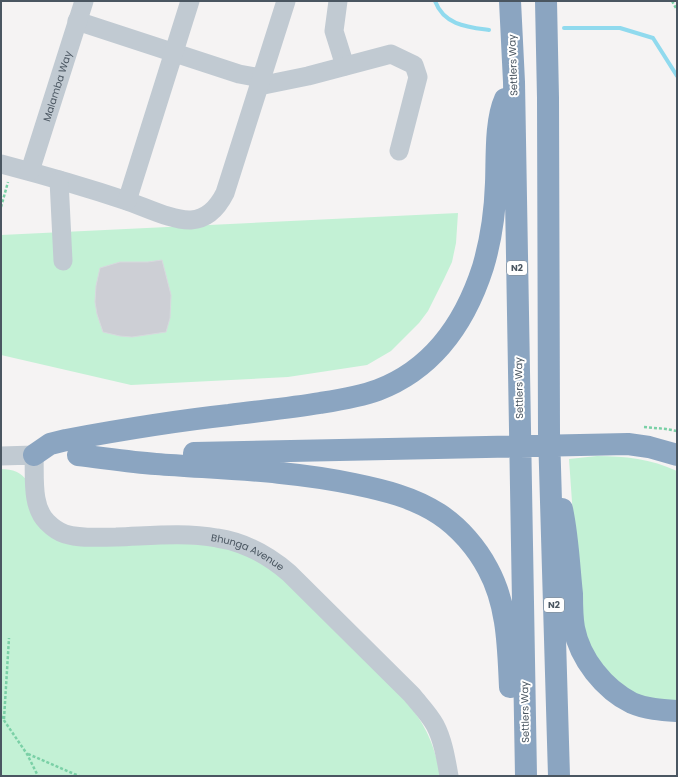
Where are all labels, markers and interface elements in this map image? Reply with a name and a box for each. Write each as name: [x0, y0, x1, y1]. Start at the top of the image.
street label: Settlers Way: [504, 33, 522, 96]
street label: Malamba Way: [39, 49, 75, 123]
road number: N2: [507, 261, 527, 275]
street label: Settlers Way: [511, 357, 527, 419]
street label: Bhunga Avenue: [210, 530, 288, 574]
road number: N2: [544, 598, 564, 612]
street label: Settlers Way: [517, 681, 533, 743]

